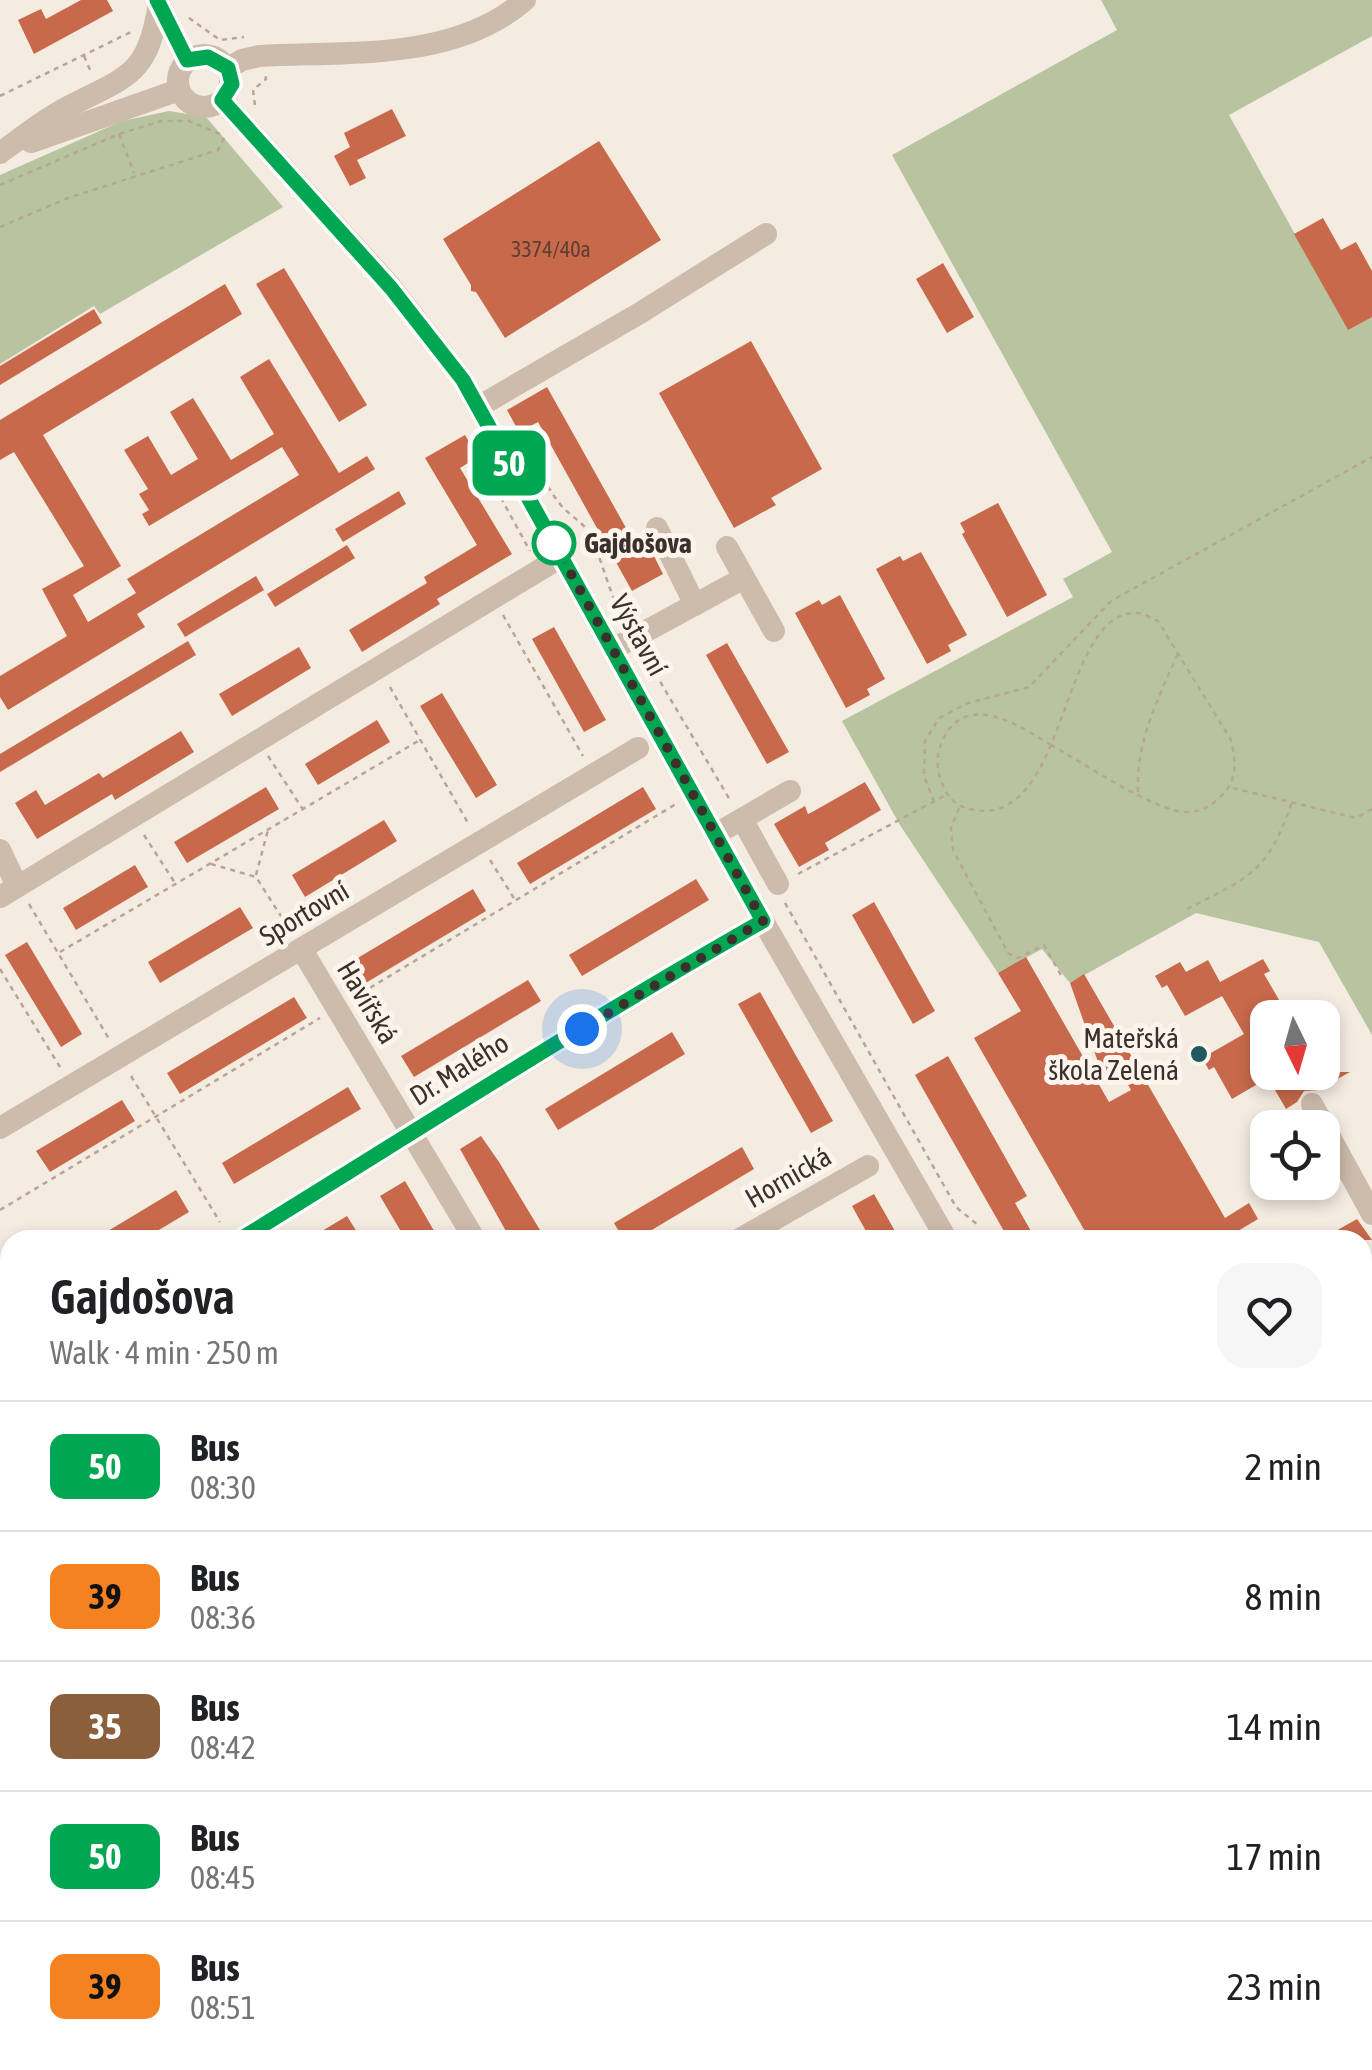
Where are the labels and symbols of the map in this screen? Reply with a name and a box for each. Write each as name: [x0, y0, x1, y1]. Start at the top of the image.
house number: 3374/40a: [511, 236, 591, 262]
line badge: 50: [464, 430, 554, 496]
marker: Gajdošova: [533, 522, 575, 564]
place label: Gajdošova: [584, 527, 692, 559]
street label: Výstavní: [604, 589, 674, 681]
street label: Sportovní: [254, 874, 354, 952]
street label: Havířská: [331, 955, 405, 1049]
north arrow: [1250, 1000, 1340, 1090]
your location: [557, 1004, 607, 1054]
place label: Mateřská škola Zelená: [1048, 1022, 1179, 1086]
street label: Dr. Malého: [404, 1026, 514, 1112]
marker: Mateřská škola Zelená: [1188, 1043, 1210, 1065]
street label: Hornická: [740, 1140, 836, 1214]

